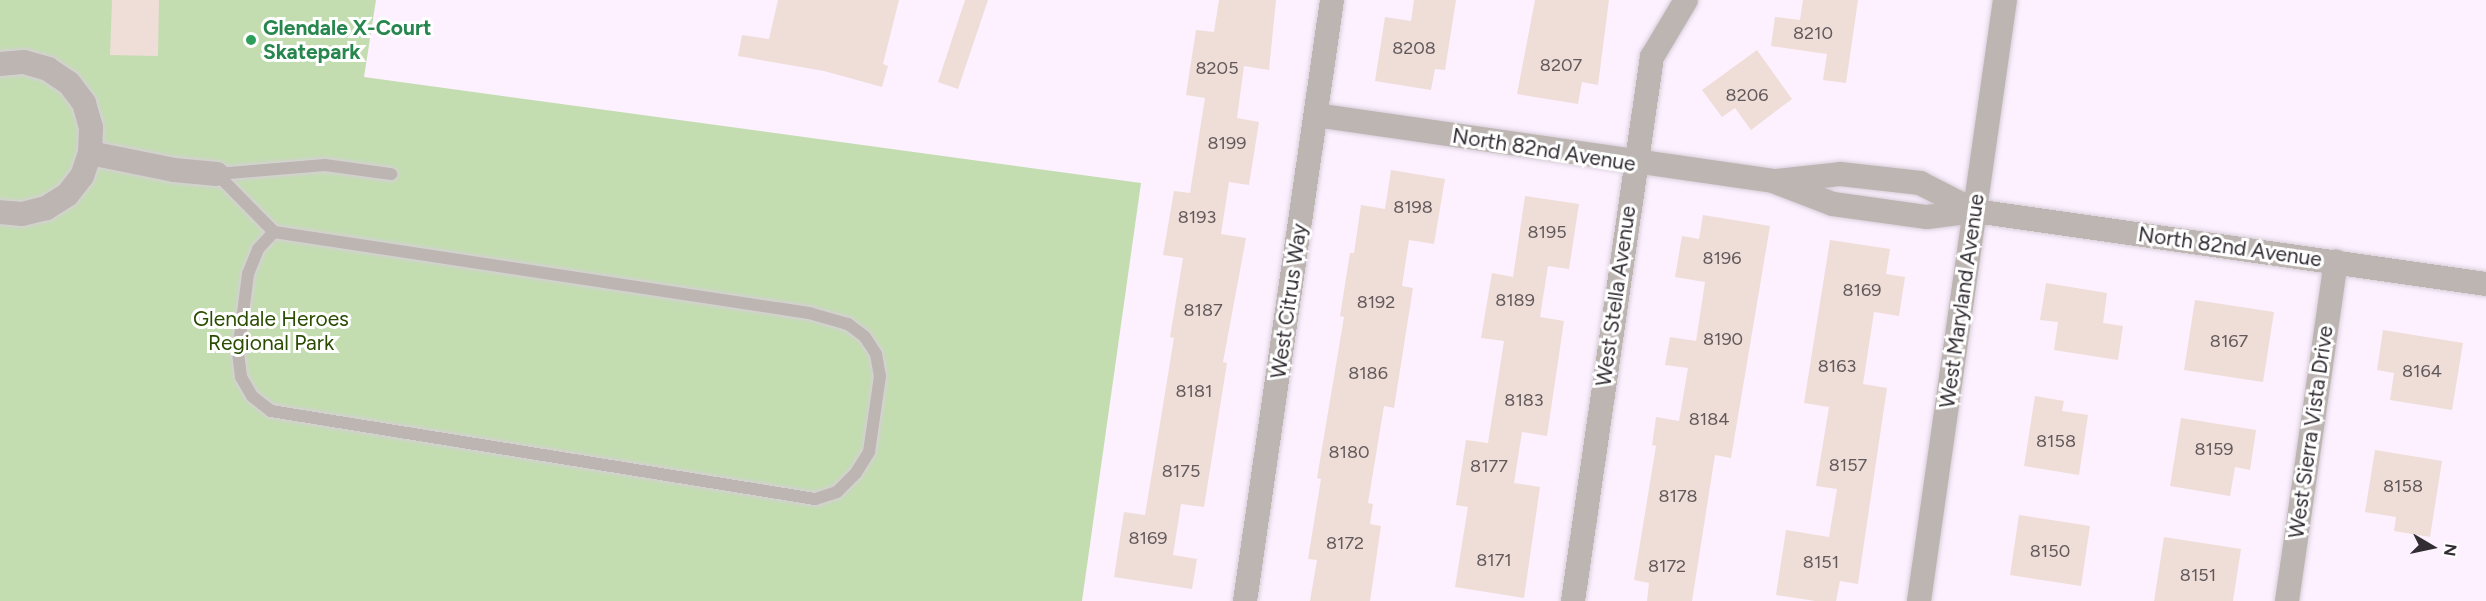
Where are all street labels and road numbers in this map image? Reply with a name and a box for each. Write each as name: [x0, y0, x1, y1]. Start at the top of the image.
street label: North 82nd Avenue: [1451, 123, 1637, 177]
street label: West Maryland Avenue: [1935, 192, 1989, 410]
street label: West Stella Avenue: [1591, 204, 1641, 388]
street label: West Citrus Way: [1266, 222, 1312, 380]
street label: North 82nd Avenue: [2137, 222, 2323, 272]
street label: West Sierra Vista Drive: [2284, 324, 2338, 540]

